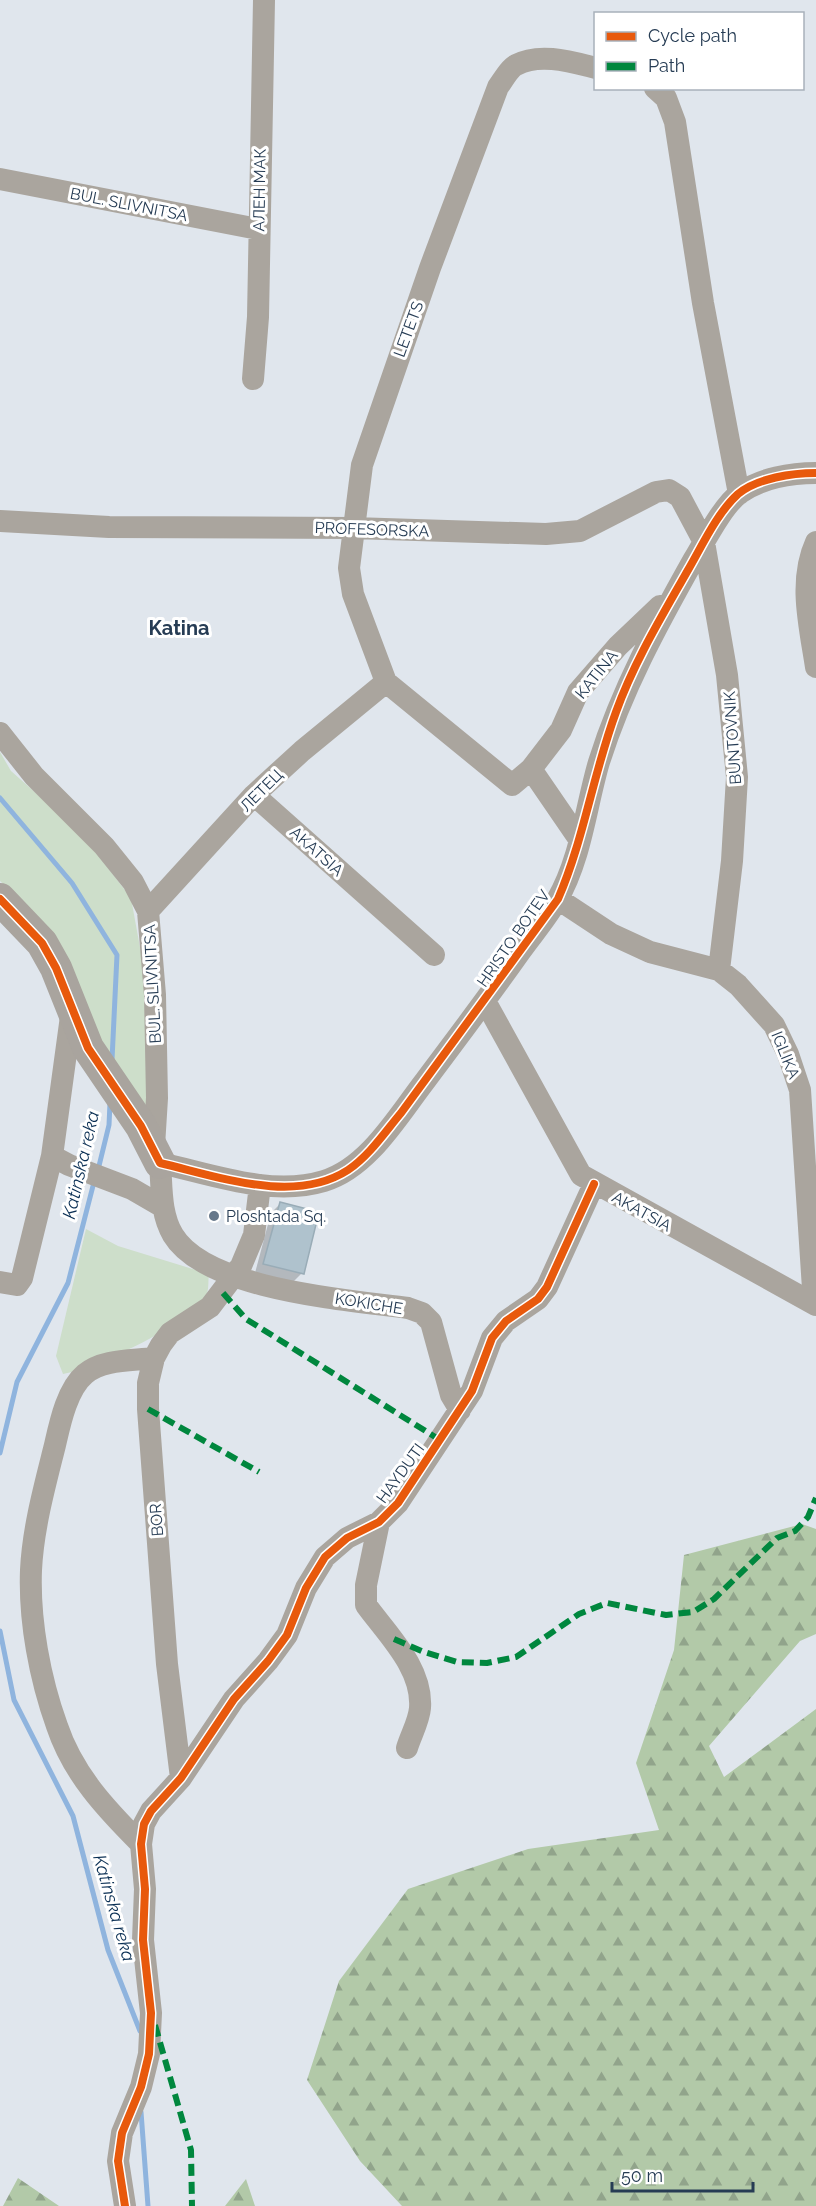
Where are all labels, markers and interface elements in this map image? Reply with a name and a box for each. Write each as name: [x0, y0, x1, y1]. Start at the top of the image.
legend: [594, 12, 804, 90]
text: Cycle path: [648, 25, 737, 46]
text: Path: [648, 55, 685, 76]
street label: АЛЕН МАК: [249, 148, 270, 232]
street label: BUL. SLIVNITSA: [68, 184, 190, 225]
street label: LETETS: [390, 298, 427, 360]
street label: PROFESORSKA: [314, 518, 430, 541]
district label: Katina: [148, 616, 210, 640]
street label: KATINA: [571, 646, 622, 702]
street label: BUNTOVNIK: [720, 690, 745, 785]
street label: ЛЕТЕЦ: [236, 765, 287, 816]
street label: AKATSIA: [286, 823, 347, 880]
street label: HRISTO BOTEV: [473, 886, 554, 990]
street label: BUL. SLIVNITSA: [140, 924, 165, 1044]
street label: IGLIKA: [767, 1029, 804, 1082]
water label: Katinska reka: [58, 1109, 103, 1221]
street label: AKATSIA: [609, 1187, 675, 1236]
place label: Ploshtada Sq.: [226, 1207, 326, 1226]
marker: Ploshtada Sq.: [207, 1209, 221, 1223]
street label: KOKICHE: [334, 1289, 404, 1318]
street label: HAYDUTI: [372, 1440, 428, 1507]
street label: BOR: [146, 1503, 167, 1537]
water label: Katinska reka: [89, 1852, 140, 1964]
scale bar: [612, 2155, 753, 2193]
text: 50 m: [621, 2165, 663, 2186]

